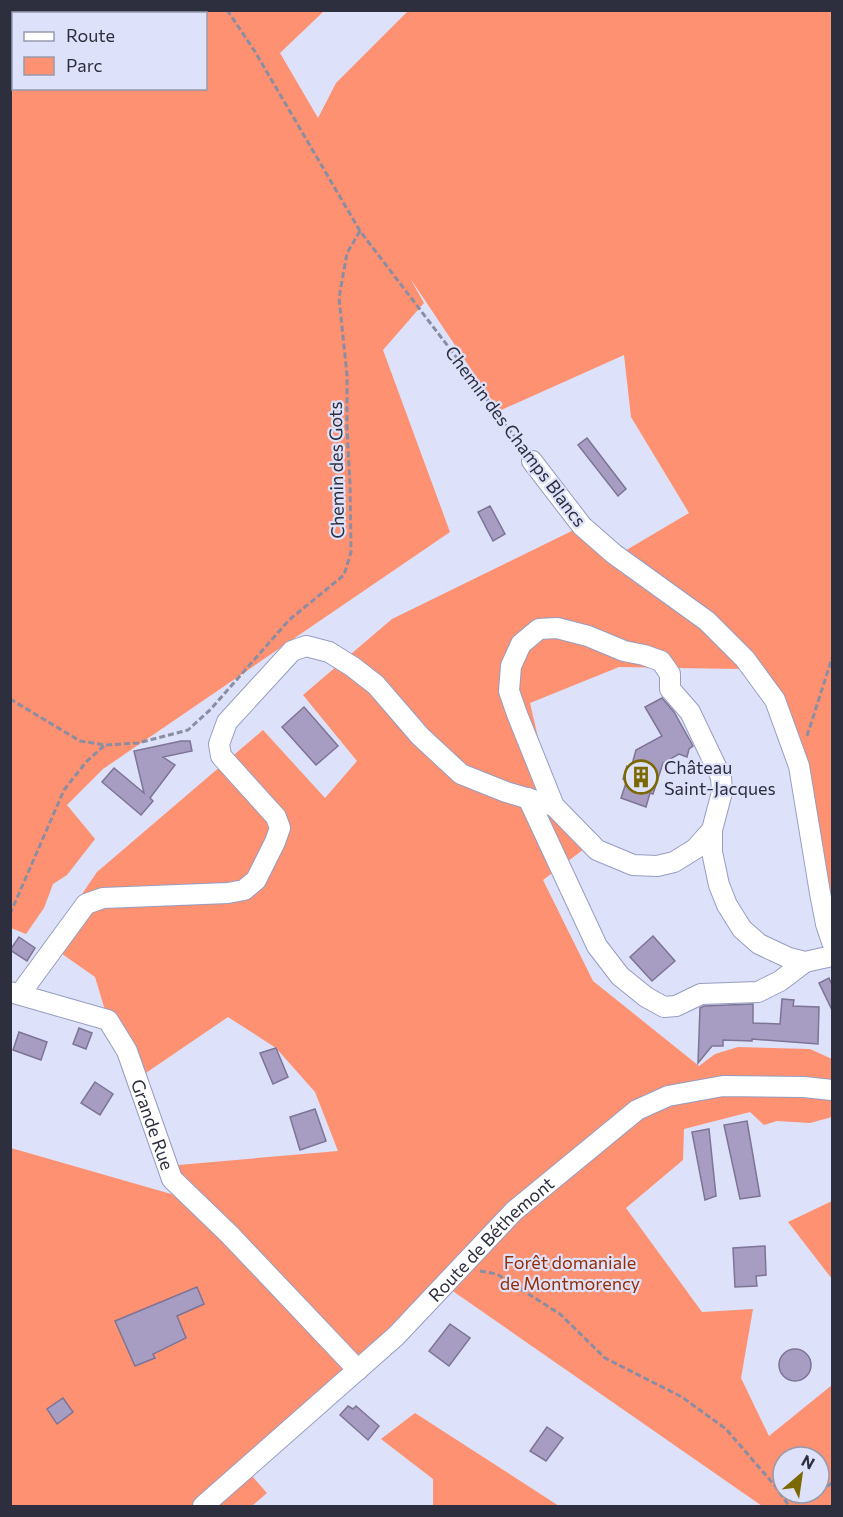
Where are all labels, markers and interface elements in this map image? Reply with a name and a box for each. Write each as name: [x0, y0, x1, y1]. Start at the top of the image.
legend: [12, 12, 207, 90]
text: Route: [66, 24, 115, 46]
text: Parc: [66, 54, 103, 76]
street label: Chemin des Champs Blancs: [441, 341, 591, 531]
street label: Chemin des Gots: [324, 401, 348, 539]
place label: Château Saint-Jacques: [664, 756, 776, 799]
building icon: Château Saint-Jacques: [623, 759, 659, 795]
street label: Grande Rue: [127, 1076, 179, 1173]
street label: Route de Béthemont: [423, 1172, 558, 1306]
park label: Forêt domaniale de Montmorency: [500, 1251, 640, 1294]
north arrow: [771, 1445, 831, 1505]
text: N: [799, 1450, 818, 1473]

